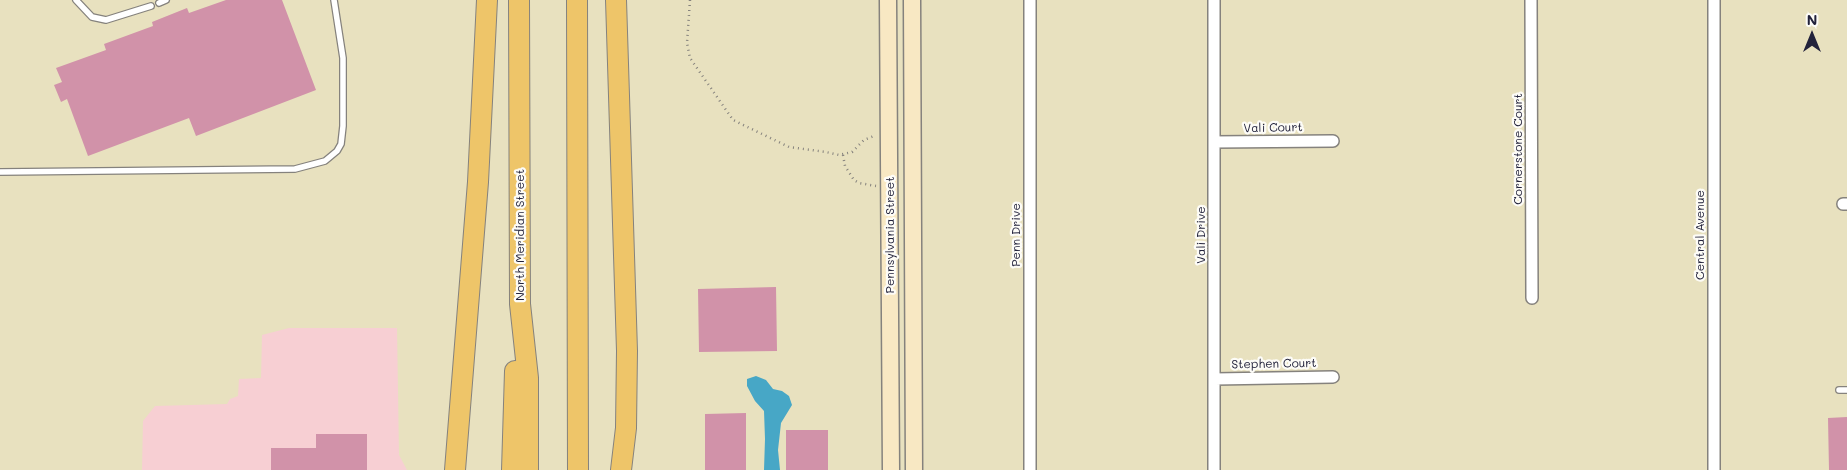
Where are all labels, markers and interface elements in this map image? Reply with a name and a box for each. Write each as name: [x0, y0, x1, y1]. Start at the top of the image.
north arrow: [1787, 10, 1837, 60]
text: N: [1807, 10, 1817, 29]
street label: Cornerstone Court: [1511, 93, 1525, 205]
street label: Vali Court: [1243, 120, 1303, 136]
street label: North Meridian Street: [513, 169, 527, 301]
street label: Pennsylvania Street: [883, 177, 897, 293]
street label: Central Avenue: [1693, 190, 1707, 280]
street label: Penn Drive: [1009, 203, 1023, 267]
street label: Vali Drive: [1194, 206, 1208, 264]
street label: Stephen Court: [1231, 356, 1317, 372]

